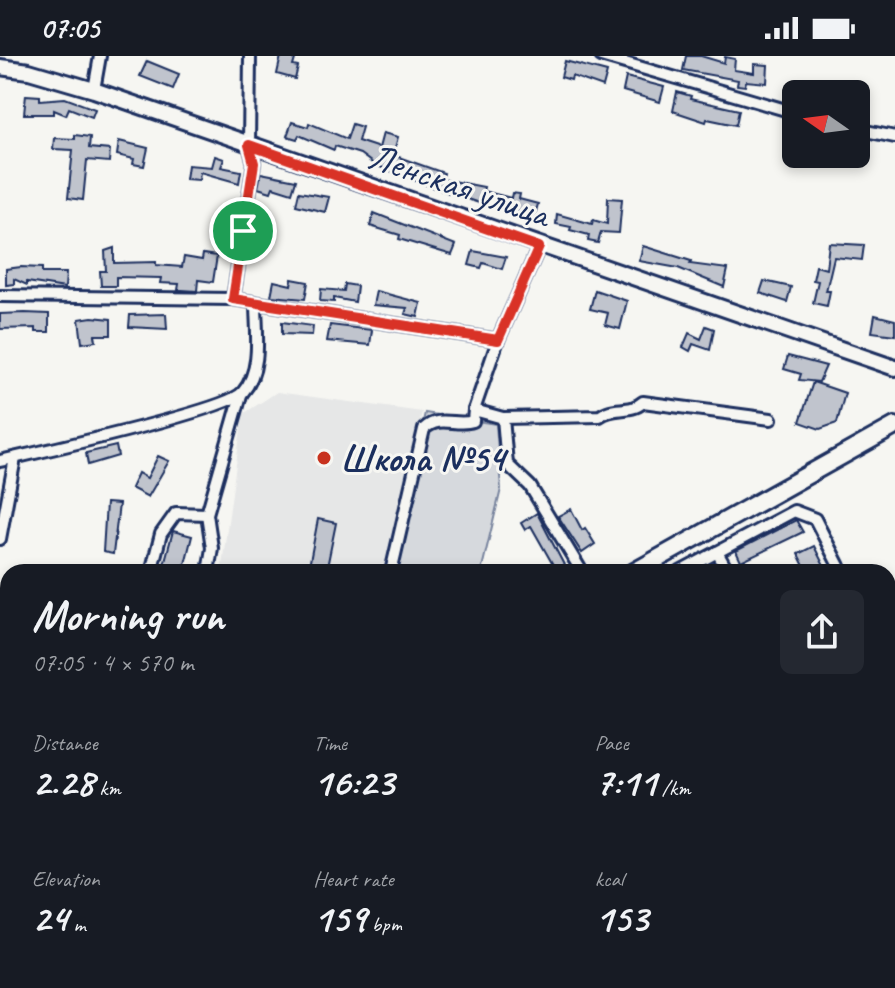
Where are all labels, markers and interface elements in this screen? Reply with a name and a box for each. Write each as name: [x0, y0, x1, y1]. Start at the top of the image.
text: 07:05: [40, 9, 99, 47]
north arrow: [782, 80, 870, 168]
map controls: [782, 80, 870, 168]
street label: Ленская улица: [363, 132, 559, 239]
pin: [209, 197, 277, 265]
icon: arrive: [221, 209, 265, 253]
place label: Школа №54: [340, 435, 510, 482]
marker: Школа №54: [315, 449, 333, 467]
text: Morning run: [32, 588, 224, 643]
button: share: [780, 590, 864, 674]
text: 07:05 · 4 × 570 m: [32, 646, 193, 679]
text: Distance: [32, 729, 98, 757]
text: Time: [313, 729, 347, 757]
text: Pace: [595, 729, 629, 757]
text: 2.28: [32, 757, 94, 807]
text: 16:23: [313, 757, 394, 807]
text: 7:11: [595, 757, 656, 807]
text: km: [94, 774, 121, 802]
text: /km: [656, 774, 691, 802]
text: Elevation: [32, 865, 100, 893]
text: Heart rate: [313, 865, 394, 893]
text: kcal: [595, 865, 624, 893]
text: 24: [32, 893, 68, 943]
text: 159: [313, 893, 366, 943]
text: 153: [595, 893, 648, 943]
text: m: [68, 910, 86, 938]
text: bpm: [366, 910, 402, 938]

